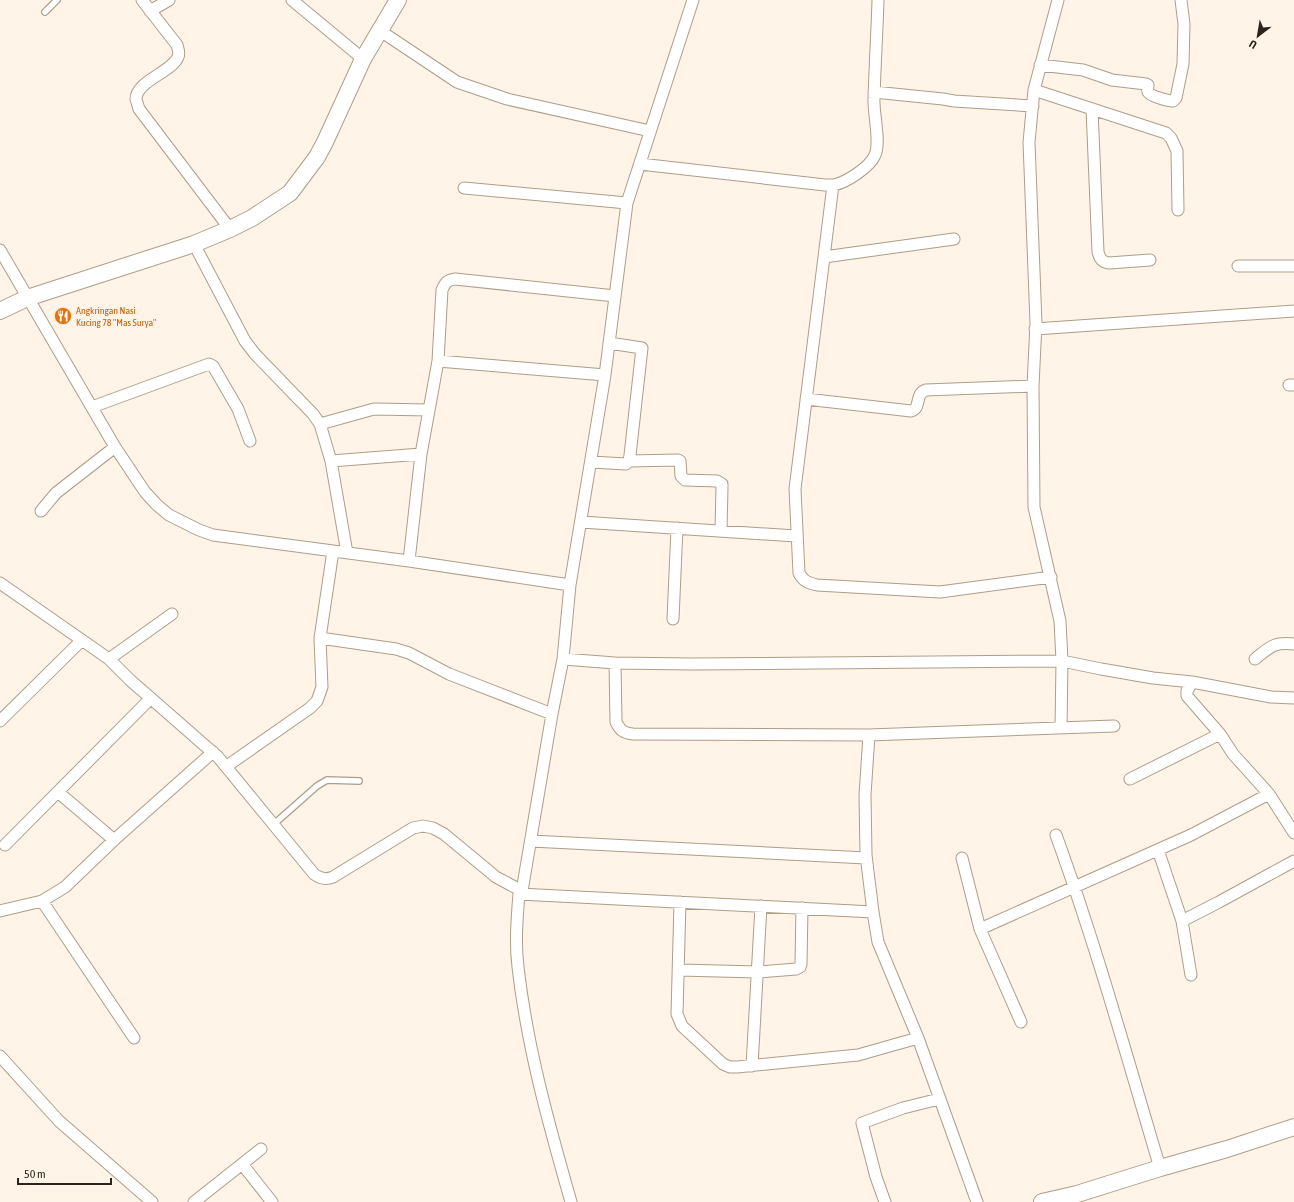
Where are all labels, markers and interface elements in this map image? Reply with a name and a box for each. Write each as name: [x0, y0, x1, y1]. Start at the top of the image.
north arrow: [1238, 16, 1278, 56]
text: U: [1247, 38, 1259, 51]
place label: Angkringan Nasi Kucing 78 "Mas Surya": [76, 305, 156, 328]
restaurant icon: Angkringan Nasi Kucing 78 "Mas Surya": [53, 306, 73, 326]
scale bar: [18, 1160, 111, 1186]
text: 50 m: [24, 1167, 46, 1181]

